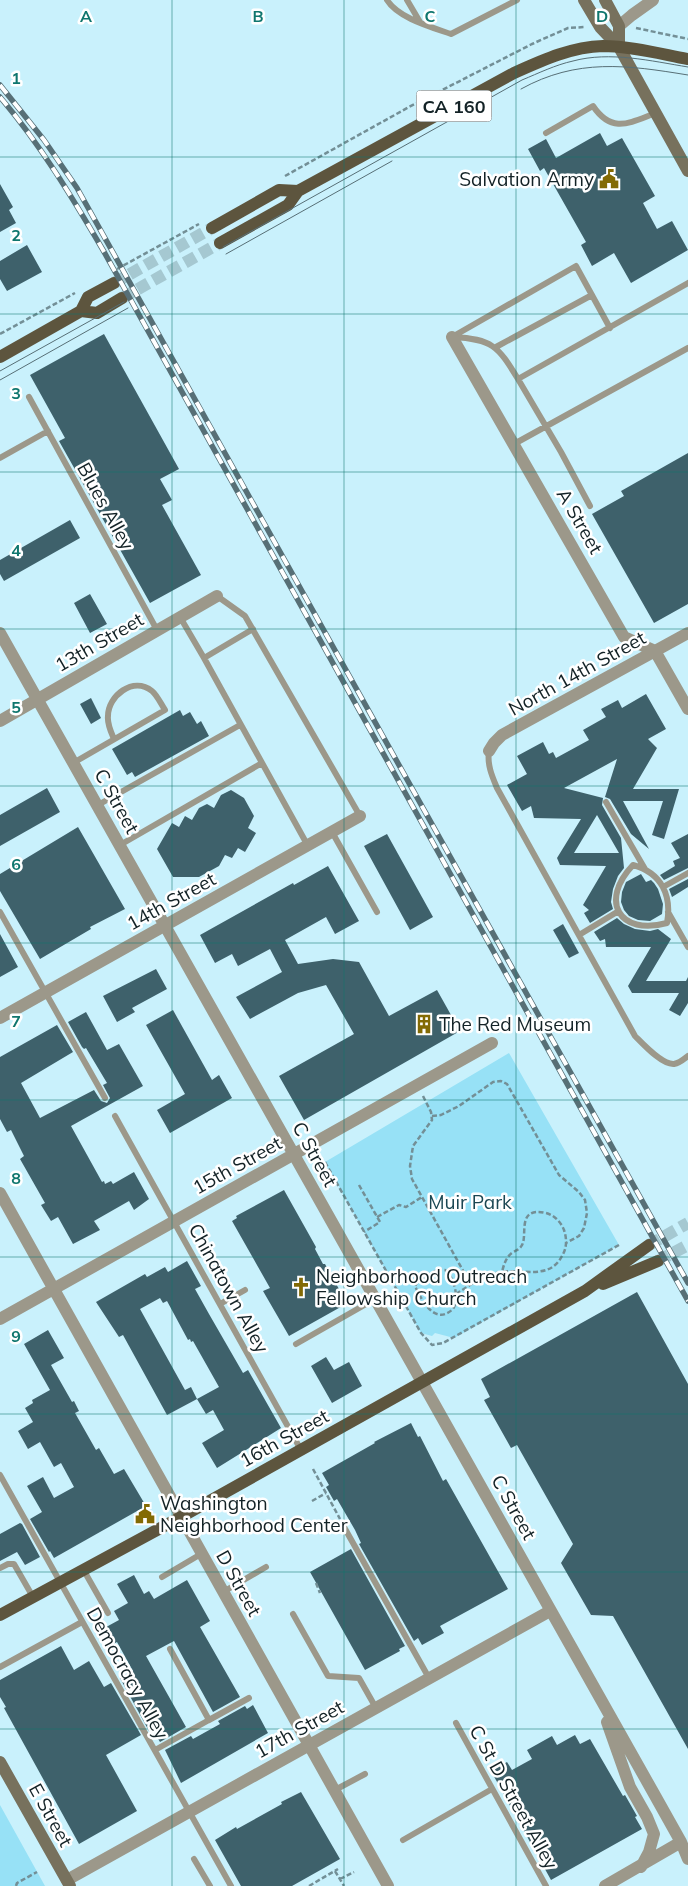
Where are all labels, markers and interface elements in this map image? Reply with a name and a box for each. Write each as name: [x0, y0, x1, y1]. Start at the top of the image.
text: A: [80, 6, 92, 26]
text: B: [252, 6, 264, 26]
text: C: [425, 6, 436, 26]
text: D: [596, 6, 608, 26]
text: 1: [11, 68, 21, 88]
road number: CA 160: [416, 90, 492, 122]
place label: Salvation Army: [459, 167, 594, 191]
public building icon: Salvation Army: [598, 168, 620, 190]
text: 2: [11, 225, 21, 245]
text: 3: [11, 383, 21, 403]
street label: Blues Alley: [72, 458, 140, 554]
street label: A Street: [552, 484, 608, 558]
text: 4: [11, 540, 21, 560]
street label: 13th Street: [51, 607, 148, 677]
street label: North 14th Street: [504, 625, 650, 721]
text: 5: [11, 697, 21, 717]
street label: C Street: [89, 764, 145, 838]
text: 6: [11, 854, 21, 874]
street label: 14th Street: [122, 867, 220, 935]
text: 7: [11, 1011, 21, 1031]
place label: The Red Museum: [439, 1012, 591, 1036]
building icon: The Red Museum: [413, 1013, 435, 1035]
street label: C Street: [287, 1117, 343, 1191]
street label: 15th Street: [188, 1131, 286, 1199]
text: 8: [11, 1168, 21, 1188]
park label: Muir Park: [428, 1190, 512, 1214]
street label: Chinatown Alley: [184, 1219, 274, 1357]
place label: Neighborhood Outreach Fellowship Church: [316, 1264, 527, 1310]
church icon: Neighborhood Outreach Fellowship Church: [290, 1276, 312, 1298]
text: 9: [11, 1326, 21, 1346]
street label: 16th Street: [235, 1404, 333, 1472]
street label: C Street: [486, 1470, 542, 1544]
place label: Washington Neighborhood Center: [160, 1491, 348, 1537]
public building icon: Washington Neighborhood Center: [134, 1503, 156, 1525]
street label: D Street: [211, 1546, 267, 1620]
street label: Democracy Alley: [82, 1603, 174, 1743]
street label: 17th Street: [250, 1695, 348, 1763]
street label: C St D Street Alley: [464, 1721, 564, 1873]
street label: E Street: [24, 1779, 78, 1851]

